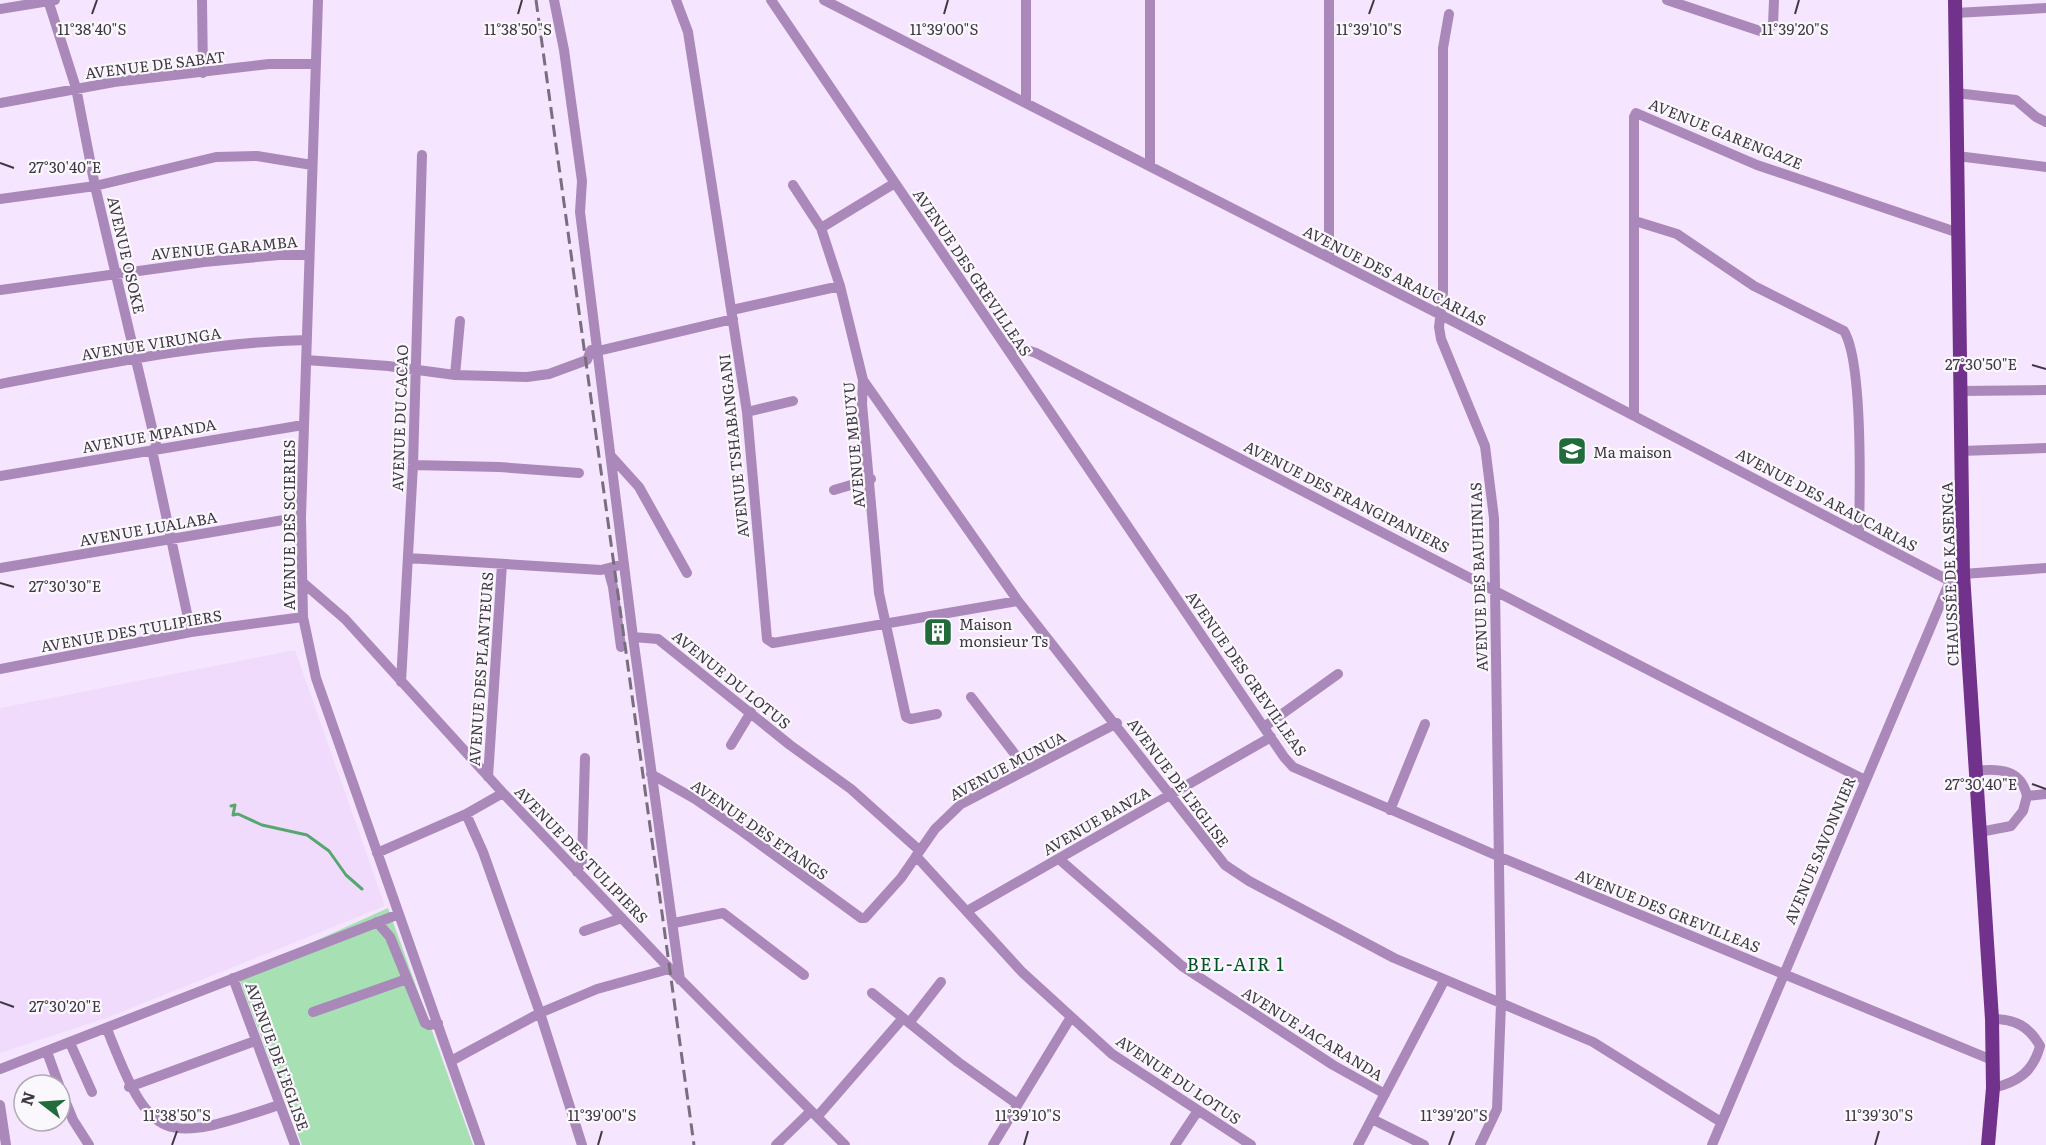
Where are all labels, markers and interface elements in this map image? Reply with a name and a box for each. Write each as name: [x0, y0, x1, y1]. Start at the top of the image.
text: 11°38'40"S: [58, 17, 126, 40]
text: 11°38'50"S: [484, 17, 552, 40]
text: 11°39'00"S: [910, 17, 978, 40]
text: 11°39'10"S: [1336, 17, 1402, 40]
text: 11°39'20"S: [1761, 17, 1829, 40]
street label: AVENUE DE SABAT: [83, 44, 227, 84]
street label: AVENUE GARENGAZE: [1646, 92, 1806, 174]
text: 27°30'40"E: [29, 155, 101, 178]
street label: AVENUE DES GREVILLEAS: [908, 184, 1038, 360]
street label: AVENUE OSOKE: [102, 194, 152, 316]
street label: AVENUE DES ARAUCARIAS: [1300, 219, 1490, 331]
street label: AVENUE GARAMBA: [150, 229, 298, 265]
street label: AVENUE VIRUNGA: [79, 321, 223, 365]
street label: AVENUE DU CACAO: [385, 344, 413, 492]
text: 27°30'50"E: [1945, 352, 2017, 375]
street label: AVENUE TSHABANGANI: [712, 353, 754, 539]
street label: AVENUE MBUYU: [836, 381, 870, 509]
street label: AVENUE MPANDA: [80, 412, 218, 458]
street label: AVENUE DES FRANGIPANIERS: [1240, 434, 1454, 558]
school or university icon: Ma maison: [1556, 435, 1588, 467]
street label: AVENUE DES SCIERIES: [277, 440, 300, 610]
place label: Ma maison: [1593, 440, 1672, 463]
street label: AVENUE DES ARAUCARIAS: [1732, 441, 1922, 557]
street label: CHAUSSÉE DE KASENGA: [1934, 481, 1964, 667]
street label: AVENUE DES BAUHINIAS: [1463, 482, 1493, 672]
street label: AVENUE LUALABA: [77, 505, 219, 551]
street label: AVENUE DES PLANTEURS: [462, 571, 498, 767]
text: 27°30'30"E: [29, 574, 101, 597]
street label: AVENUE DES GREVILLEAS: [1181, 585, 1313, 761]
street label: AVENUE DES TULIPIERS: [39, 603, 223, 657]
place label: Maison monsieur Ts: [959, 612, 1048, 652]
building icon: Maison monsieur Ts: [922, 616, 954, 648]
street label: AVENUE DU LOTUS: [668, 624, 796, 734]
street label: AVENUE DE L'EGLISE: [1123, 712, 1235, 852]
street label: AVENUE MUNUA: [945, 725, 1069, 805]
street label: AVENUE SAVONNIER: [1777, 772, 1861, 928]
text: 27°30'40"E: [1945, 772, 2017, 795]
street label: AVENUE DES ETANGS: [687, 773, 833, 885]
street label: AVENUE DES TULIPIERS: [510, 780, 654, 928]
street label: AVENUE BANZA: [1038, 780, 1154, 860]
street label: AVENUE DES GREVILLEAS: [1572, 862, 1764, 958]
district label: BEL-AIR 1: [1187, 950, 1285, 977]
street label: AVENUE DE L'EGLISE: [240, 978, 316, 1134]
street label: AVENUE JACARANDA: [1238, 980, 1388, 1086]
text: 27°30'20"E: [29, 994, 101, 1017]
street label: AVENUE DU LOTUS: [1112, 1029, 1246, 1129]
north arrow: [12, 1073, 72, 1133]
text: N: [13, 1088, 40, 1108]
text: 11°38'50"S: [143, 1103, 211, 1126]
text: 11°39'00"S: [568, 1103, 636, 1126]
text: 11°39'10"S: [995, 1103, 1061, 1126]
text: 11°39'20"S: [1420, 1103, 1488, 1126]
text: 11°39'30"S: [1845, 1103, 1913, 1126]

